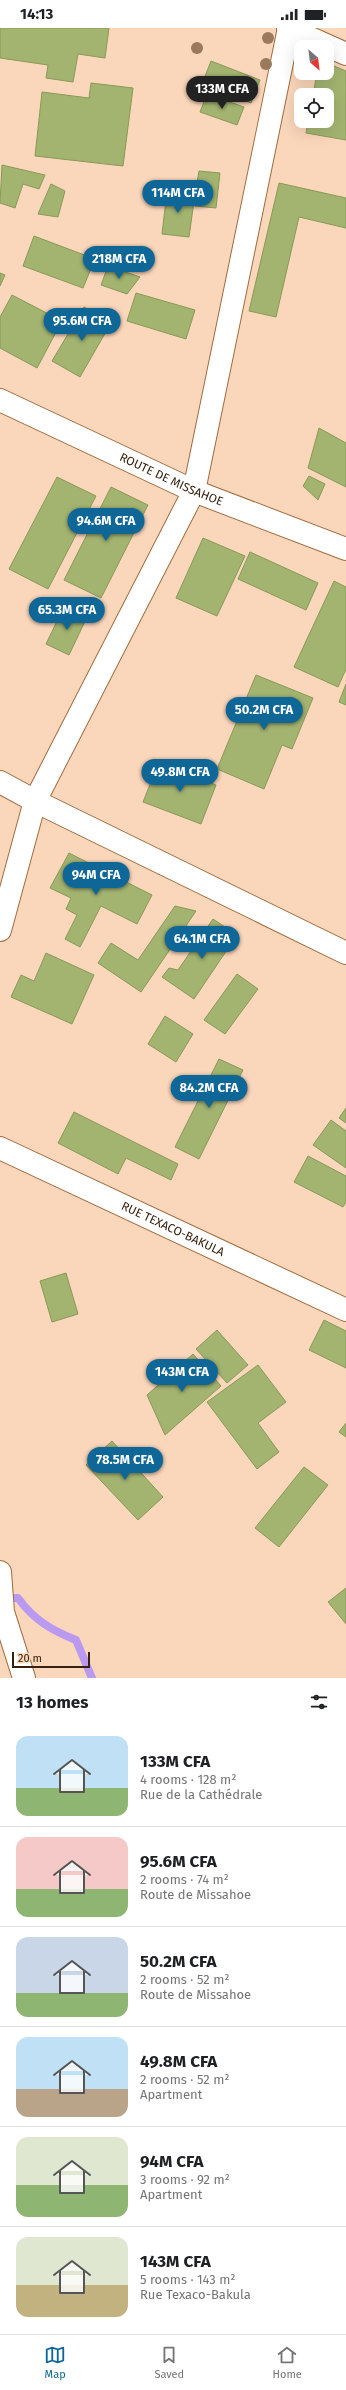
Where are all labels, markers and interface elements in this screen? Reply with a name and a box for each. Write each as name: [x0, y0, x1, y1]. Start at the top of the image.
text: 14:13: [20, 5, 53, 23]
north arrow: [294, 40, 334, 80]
map controls: [294, 40, 334, 128]
pin: 133M CFA: [181, 76, 263, 110]
text: 133M CFA: [195, 81, 249, 96]
button: locate: [294, 88, 334, 128]
pin: 114M CFA: [137, 180, 219, 214]
text: 114M CFA: [151, 185, 205, 200]
pin: 218M CFA: [78, 246, 160, 280]
text: 218M CFA: [92, 251, 146, 266]
pin: 95.6M CFA: [36, 308, 128, 342]
text: 95.6M CFA: [53, 313, 111, 328]
street label: ROUTE DE MISSAHOE: [117, 450, 225, 509]
pin: 94.6M CFA: [60, 508, 152, 542]
text: 94.6M CFA: [77, 513, 135, 528]
pin: 65.3M CFA: [21, 597, 113, 631]
text: 65.3M CFA: [38, 602, 96, 617]
pin: 50.2M CFA: [218, 697, 310, 731]
text: 50.2M CFA: [235, 702, 293, 717]
pin: 49.8M CFA: [134, 759, 226, 793]
text: 49.8M CFA: [150, 764, 210, 779]
pin: 94M CFA: [59, 862, 133, 896]
text: 94M CFA: [72, 867, 120, 882]
pin: 64.1M CFA: [156, 926, 248, 960]
text: 64.1M CFA: [174, 931, 230, 946]
pin: 84.2M CFA: [163, 1075, 255, 1109]
text: 84.2M CFA: [180, 1080, 238, 1095]
street label: RUE TEXACO-BAKULA: [119, 1199, 227, 1259]
pin: 143M CFA: [141, 1359, 223, 1393]
text: 143M CFA: [155, 1364, 209, 1379]
pin: 78.5M CFA: [79, 1447, 171, 1481]
text: 78.5M CFA: [96, 1452, 154, 1467]
scale bar: [12, 1650, 90, 1669]
text: 20 m: [18, 1652, 42, 1665]
icon: filters: [308, 1691, 330, 1713]
text: 13 homes: [16, 1692, 88, 1713]
text: 133M CFA: [140, 1751, 210, 1772]
icon: home: [48, 1752, 96, 1800]
text: 4 rooms · 128 m²: [140, 1772, 236, 1787]
text: Rue de la Cathédrale: [140, 1787, 262, 1802]
text: 95.6M CFA: [140, 1851, 217, 1872]
icon: home: [48, 1853, 96, 1901]
text: 2 rooms · 74 m²: [140, 1872, 229, 1887]
text: Route de Missahoe: [140, 1887, 251, 1902]
text: 50.2M CFA: [140, 1951, 217, 1972]
icon: home: [48, 1953, 96, 2001]
text: 2 rooms · 52 m²: [140, 1972, 229, 1987]
text: Route de Missahoe: [140, 1987, 251, 2002]
text: 49.8M CFA: [140, 2051, 217, 2072]
icon: home: [48, 2053, 96, 2101]
text: 2 rooms · 52 m²: [140, 2072, 229, 2087]
text: Apartment: [140, 2087, 202, 2102]
text: 94M CFA: [140, 2151, 204, 2172]
icon: home: [48, 2153, 96, 2201]
text: 3 rooms · 92 m²: [140, 2172, 230, 2187]
text: Apartment: [140, 2187, 202, 2202]
text: 143M CFA: [140, 2251, 211, 2272]
icon: home: [48, 2253, 96, 2301]
text: 5 rooms · 143 m²: [140, 2272, 236, 2287]
text: Rue Texaco-Bakula: [140, 2287, 251, 2302]
tab: Map: [44, 2344, 66, 2381]
tab: Saved: [154, 2344, 184, 2381]
tab: Home: [273, 2344, 302, 2381]

